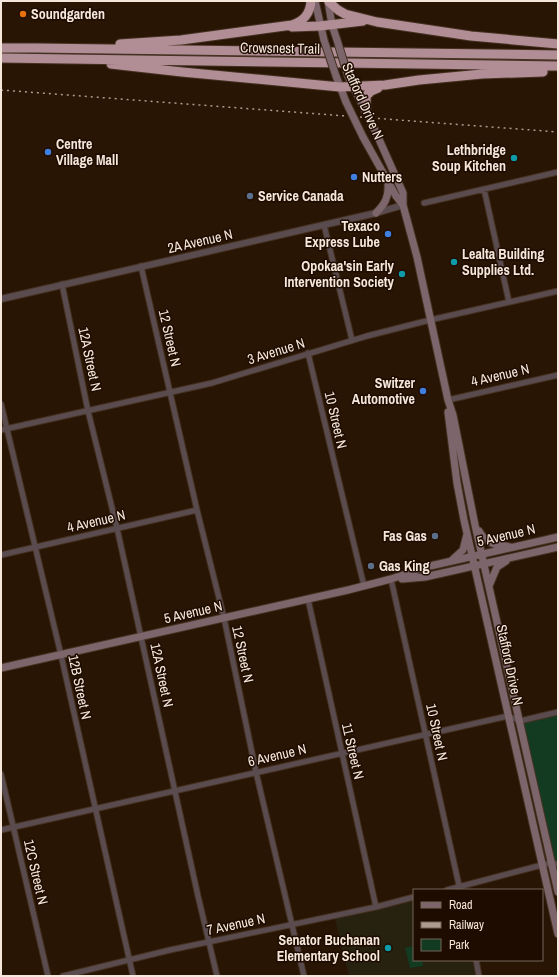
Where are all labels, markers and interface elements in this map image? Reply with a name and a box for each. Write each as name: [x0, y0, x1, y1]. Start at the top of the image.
place label: Soundgarden: [31, 5, 105, 23]
marker: Soundgarden: [18, 9, 28, 19]
street label: Crowsnest Trail: [240, 38, 320, 58]
street label: Stafford Drive N: [338, 60, 388, 142]
place label: Centre Village Mall: [56, 135, 118, 169]
place label: Lethbridge Soup Kitchen: [432, 141, 506, 175]
marker: Centre Village Mall: [43, 147, 53, 157]
marker: Lethbridge Soup Kitchen: [509, 153, 519, 163]
place label: Nutters: [362, 168, 402, 186]
marker: Nutters: [349, 172, 359, 182]
place label: Service Canada: [258, 187, 344, 205]
marker: Service Canada: [245, 191, 255, 201]
place label: Texaco Express Lube: [305, 217, 380, 251]
street label: 2A Avenue N: [166, 225, 234, 257]
marker: Texaco Express Lube: [383, 229, 393, 239]
place label: Lealta Building Supplies Ltd.: [462, 245, 544, 279]
place label: Opokaa'sin Early Intervention Society: [284, 257, 395, 291]
marker: Lealta Building Supplies Ltd.: [449, 257, 459, 267]
marker: Opokaa'sin Early Intervention Society: [397, 269, 407, 279]
street label: 12 Street N: [155, 308, 185, 368]
street label: 12A Street N: [74, 325, 106, 393]
street label: 3 Avenue N: [245, 334, 307, 368]
street label: 4 Avenue N: [469, 360, 531, 390]
place label: Switzer Automotive: [352, 374, 416, 408]
marker: Switzer Automotive: [418, 386, 428, 396]
street label: 10 Street N: [321, 390, 351, 450]
street label: 4 Avenue N: [65, 506, 127, 536]
street label: 5 Avenue N: [475, 520, 537, 550]
place label: Fas Gas: [383, 527, 427, 545]
marker: Fas Gas: [430, 531, 440, 541]
place label: Gas King: [379, 557, 429, 575]
marker: Gas King: [366, 561, 376, 571]
street label: 5 Avenue N: [162, 597, 224, 627]
street label: Stafford Drive N: [493, 623, 527, 707]
street label: 12 Street N: [228, 624, 258, 684]
street label: 12A Street N: [146, 641, 178, 709]
street label: 12B Street N: [64, 653, 96, 721]
street label: 10 Street N: [422, 702, 452, 762]
street label: 11 Street N: [338, 721, 368, 781]
street label: 6 Avenue N: [246, 740, 308, 770]
street label: 12C Street N: [20, 838, 52, 906]
legend: [413, 889, 543, 961]
text: Road: [449, 897, 473, 913]
street label: 7 Avenue N: [205, 909, 267, 939]
text: Railway: [449, 917, 484, 933]
place label: Senator Buchanan Elementary School: [277, 931, 380, 965]
text: Park: [449, 937, 469, 953]
marker: Senator Buchanan Elementary School: [383, 943, 393, 953]

